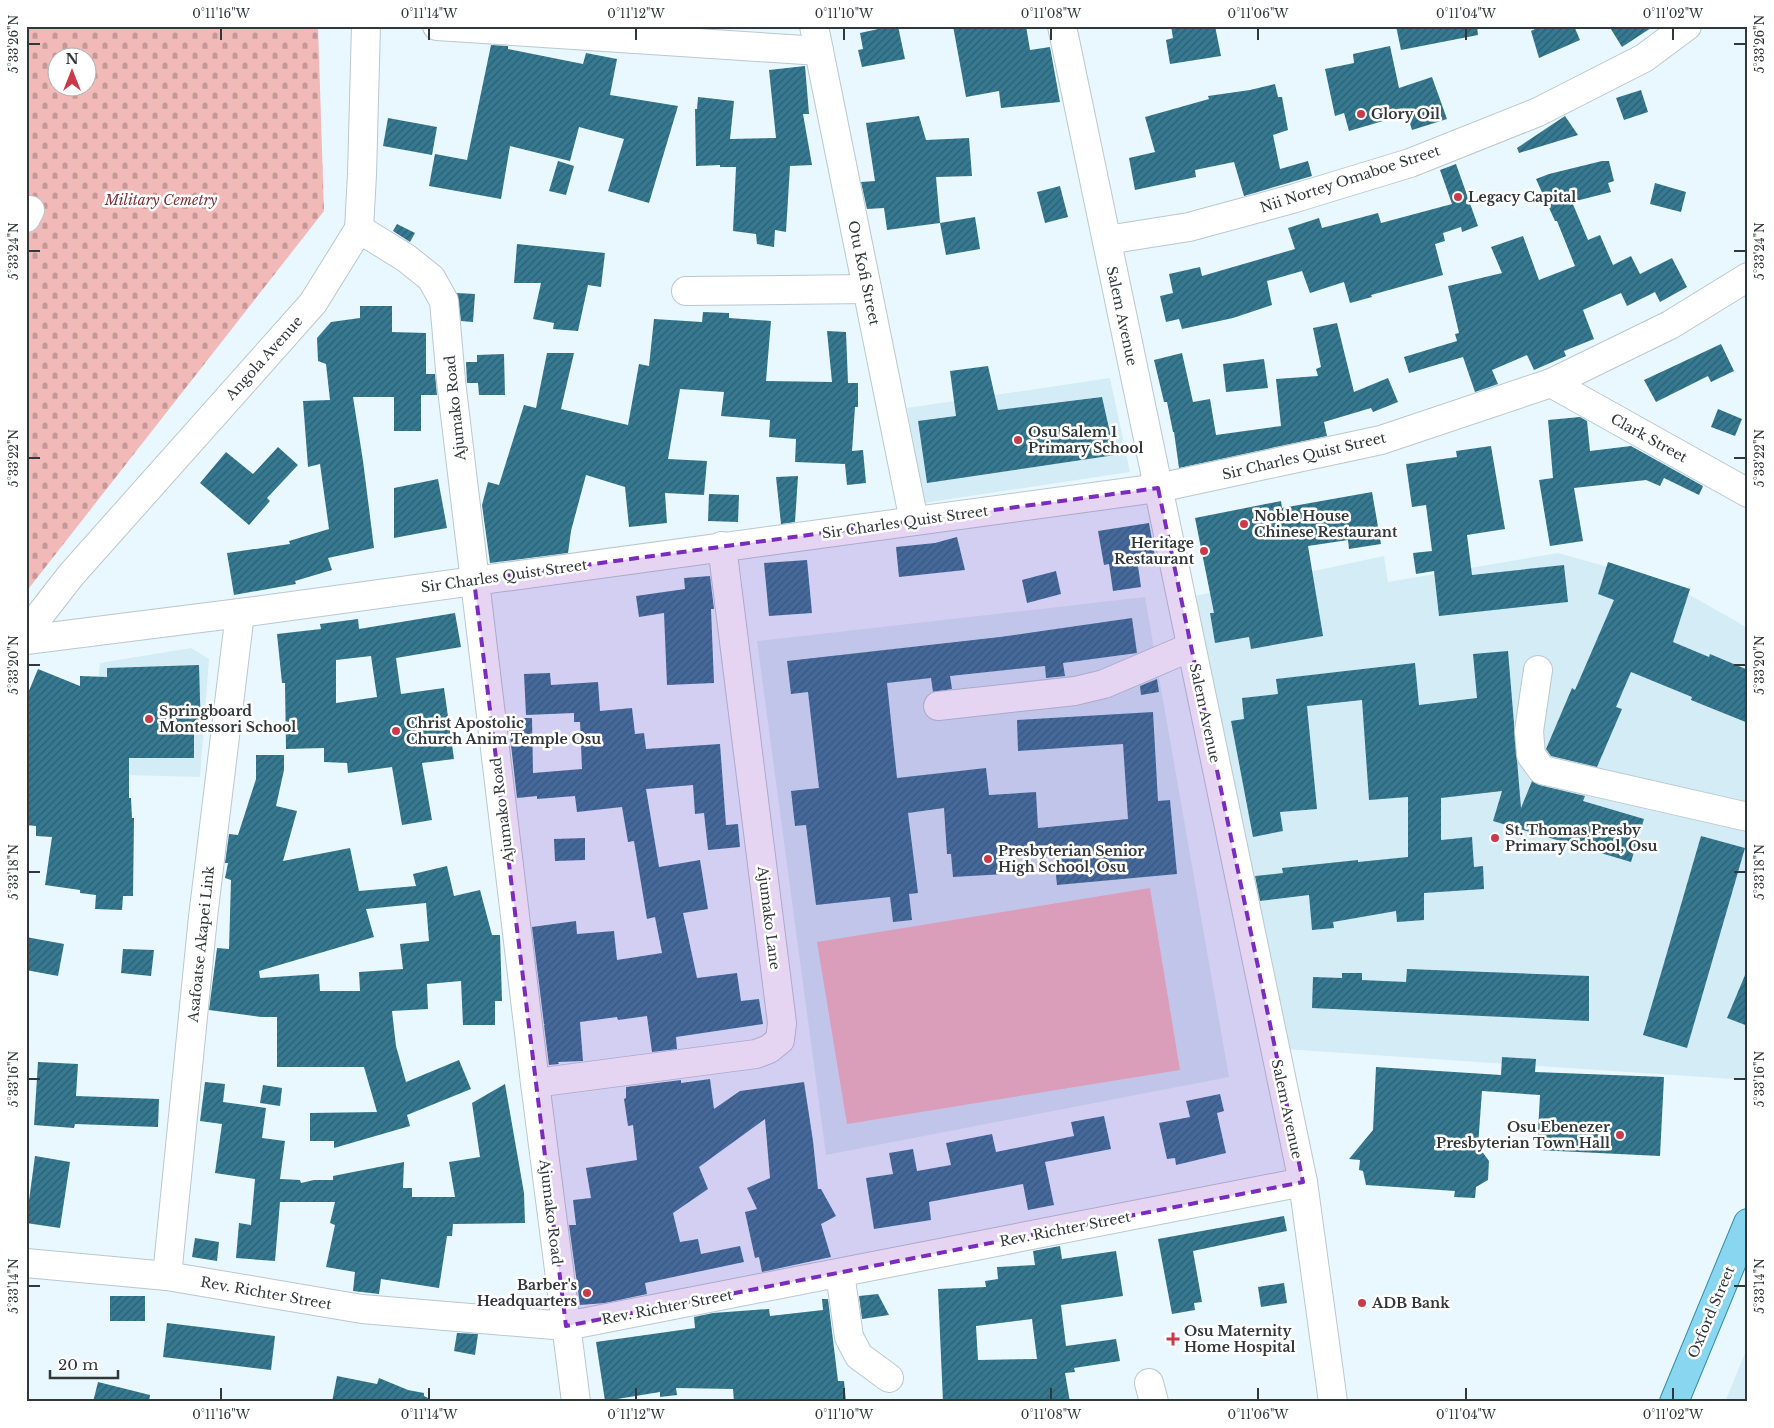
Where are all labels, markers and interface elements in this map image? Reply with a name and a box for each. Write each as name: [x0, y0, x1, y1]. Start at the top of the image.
text: 0°11'16"W: [192, 6, 251, 21]
text: 0°11'14"W: [401, 6, 458, 21]
text: 0°11'12"W: [607, 6, 666, 21]
text: 0°11'10"W: [815, 6, 874, 21]
text: 0°11'08"W: [1021, 6, 1082, 21]
text: 0°11'06"W: [1228, 6, 1289, 21]
text: 0°11'04"W: [1436, 6, 1497, 21]
text: 0°11'02"W: [1643, 6, 1704, 21]
text: 5°33'26"N: [6, 14, 21, 73]
text: 5°33'26"N: [1752, 14, 1767, 73]
north arrow: [48, 48, 98, 98]
text: N: [65, 50, 79, 68]
place label: Glory Oil: [1371, 105, 1440, 123]
marker: Glory Oil: [1355, 108, 1367, 120]
street label: Nii Nortey Omaboe Street: [1258, 141, 1443, 217]
place label: Legacy Capital: [1468, 188, 1576, 206]
park label: Military Cemetry: [104, 191, 218, 209]
marker: Legacy Capital: [1452, 191, 1464, 203]
street label: Otu Kofi Street: [844, 219, 884, 328]
text: 5°33'24"N: [6, 222, 21, 280]
text: 5°33'24"N: [1752, 222, 1767, 280]
street label: Salem Avenue: [1103, 265, 1141, 367]
street label: Angola Avenue: [221, 312, 306, 404]
street label: Ajumako Road: [440, 354, 470, 463]
street label: Clark Street: [1608, 410, 1691, 467]
place label: Osu Salem 1 Primary School: [1028, 423, 1144, 457]
street label: Sir Charles Quist Street: [1220, 428, 1388, 484]
text: 5°33'22"N: [6, 429, 21, 487]
text: 5°33'22"N: [1752, 429, 1767, 487]
marker: Osu Salem 1 Primary School: [1012, 434, 1024, 446]
street label: Sir Charles Quist Street: [821, 501, 990, 543]
place label: Noble House Chinese Restaurant: [1254, 507, 1398, 541]
marker: Noble House Chinese Restaurant: [1238, 518, 1250, 530]
place label: Heritage Restaurant: [1114, 534, 1195, 568]
marker: Heritage Restaurant: [1198, 545, 1210, 557]
street label: Sir Charles Quist Street: [420, 555, 589, 597]
text: 5°33'20"N: [6, 635, 21, 695]
text: 5°33'20"N: [1752, 635, 1767, 695]
street label: Salem Avenue: [1186, 662, 1224, 764]
place label: Springboard Montessori School: [159, 702, 296, 736]
marker: Springboard Montessori School: [143, 713, 155, 725]
place label: Christ Apostolic Church Anim Temple Osu: [406, 714, 601, 748]
marker: Christ Apostolic Church Anim Temple Osu: [390, 725, 402, 737]
street label: Ajumako Road: [487, 756, 518, 865]
place label: St. Thomas Presby Primary School, Osu: [1505, 821, 1658, 855]
marker: St. Thomas Presby Primary School, Osu: [1489, 832, 1501, 844]
place label: Presbyterian Senior High School, Osu: [998, 842, 1144, 876]
text: 5°33'18"N: [6, 844, 21, 900]
text: 5°33'18"N: [1752, 844, 1767, 900]
marker: Presbyterian Senior High School, Osu: [982, 853, 994, 865]
street label: Asafoatse Akapei Link: [184, 864, 218, 1024]
street label: Ajumako Lane: [754, 864, 784, 971]
text: 5°33'16"N: [6, 1051, 21, 1107]
text: 5°33'16"N: [1752, 1051, 1767, 1107]
street label: Salem Avenue: [1268, 1058, 1306, 1160]
place label: Osu Ebenezer Presbyterian Town Hall: [1436, 1118, 1610, 1152]
marker: Osu Ebenezer Presbyterian Town Hall: [1614, 1129, 1626, 1141]
street label: Ajumako Road: [535, 1157, 566, 1266]
street label: Rev. Richter Street: [998, 1207, 1133, 1251]
text: 5°33'14"N: [6, 1258, 21, 1314]
text: 5°33'14"N: [1752, 1258, 1767, 1314]
street label: Oxford Street: [1684, 1263, 1739, 1361]
street label: Rev. Richter Street: [199, 1273, 334, 1314]
place label: Barber's Headquarters: [477, 1276, 577, 1310]
street label: Rev. Richter Street: [600, 1285, 735, 1329]
marker: Barber's Headquarters: [581, 1287, 593, 1299]
place label: ADB Bank: [1371, 1294, 1450, 1312]
marker: ADB Bank: [1356, 1297, 1368, 1309]
place label: Osu Maternity Home Hospital: [1184, 1322, 1295, 1356]
marker: Osu Maternity Home Hospital: [1166, 1332, 1180, 1346]
scale bar: [50, 1348, 118, 1380]
text: 20 m: [58, 1355, 98, 1374]
text: 0°11'16"W: [192, 1407, 251, 1422]
text: 0°11'14"W: [401, 1407, 458, 1422]
text: 0°11'12"W: [607, 1407, 666, 1422]
text: 0°11'10"W: [815, 1407, 874, 1422]
text: 0°11'08"W: [1021, 1407, 1082, 1422]
text: 0°11'06"W: [1228, 1407, 1289, 1422]
text: 0°11'04"W: [1436, 1407, 1497, 1422]
text: 0°11'02"W: [1643, 1407, 1704, 1422]

